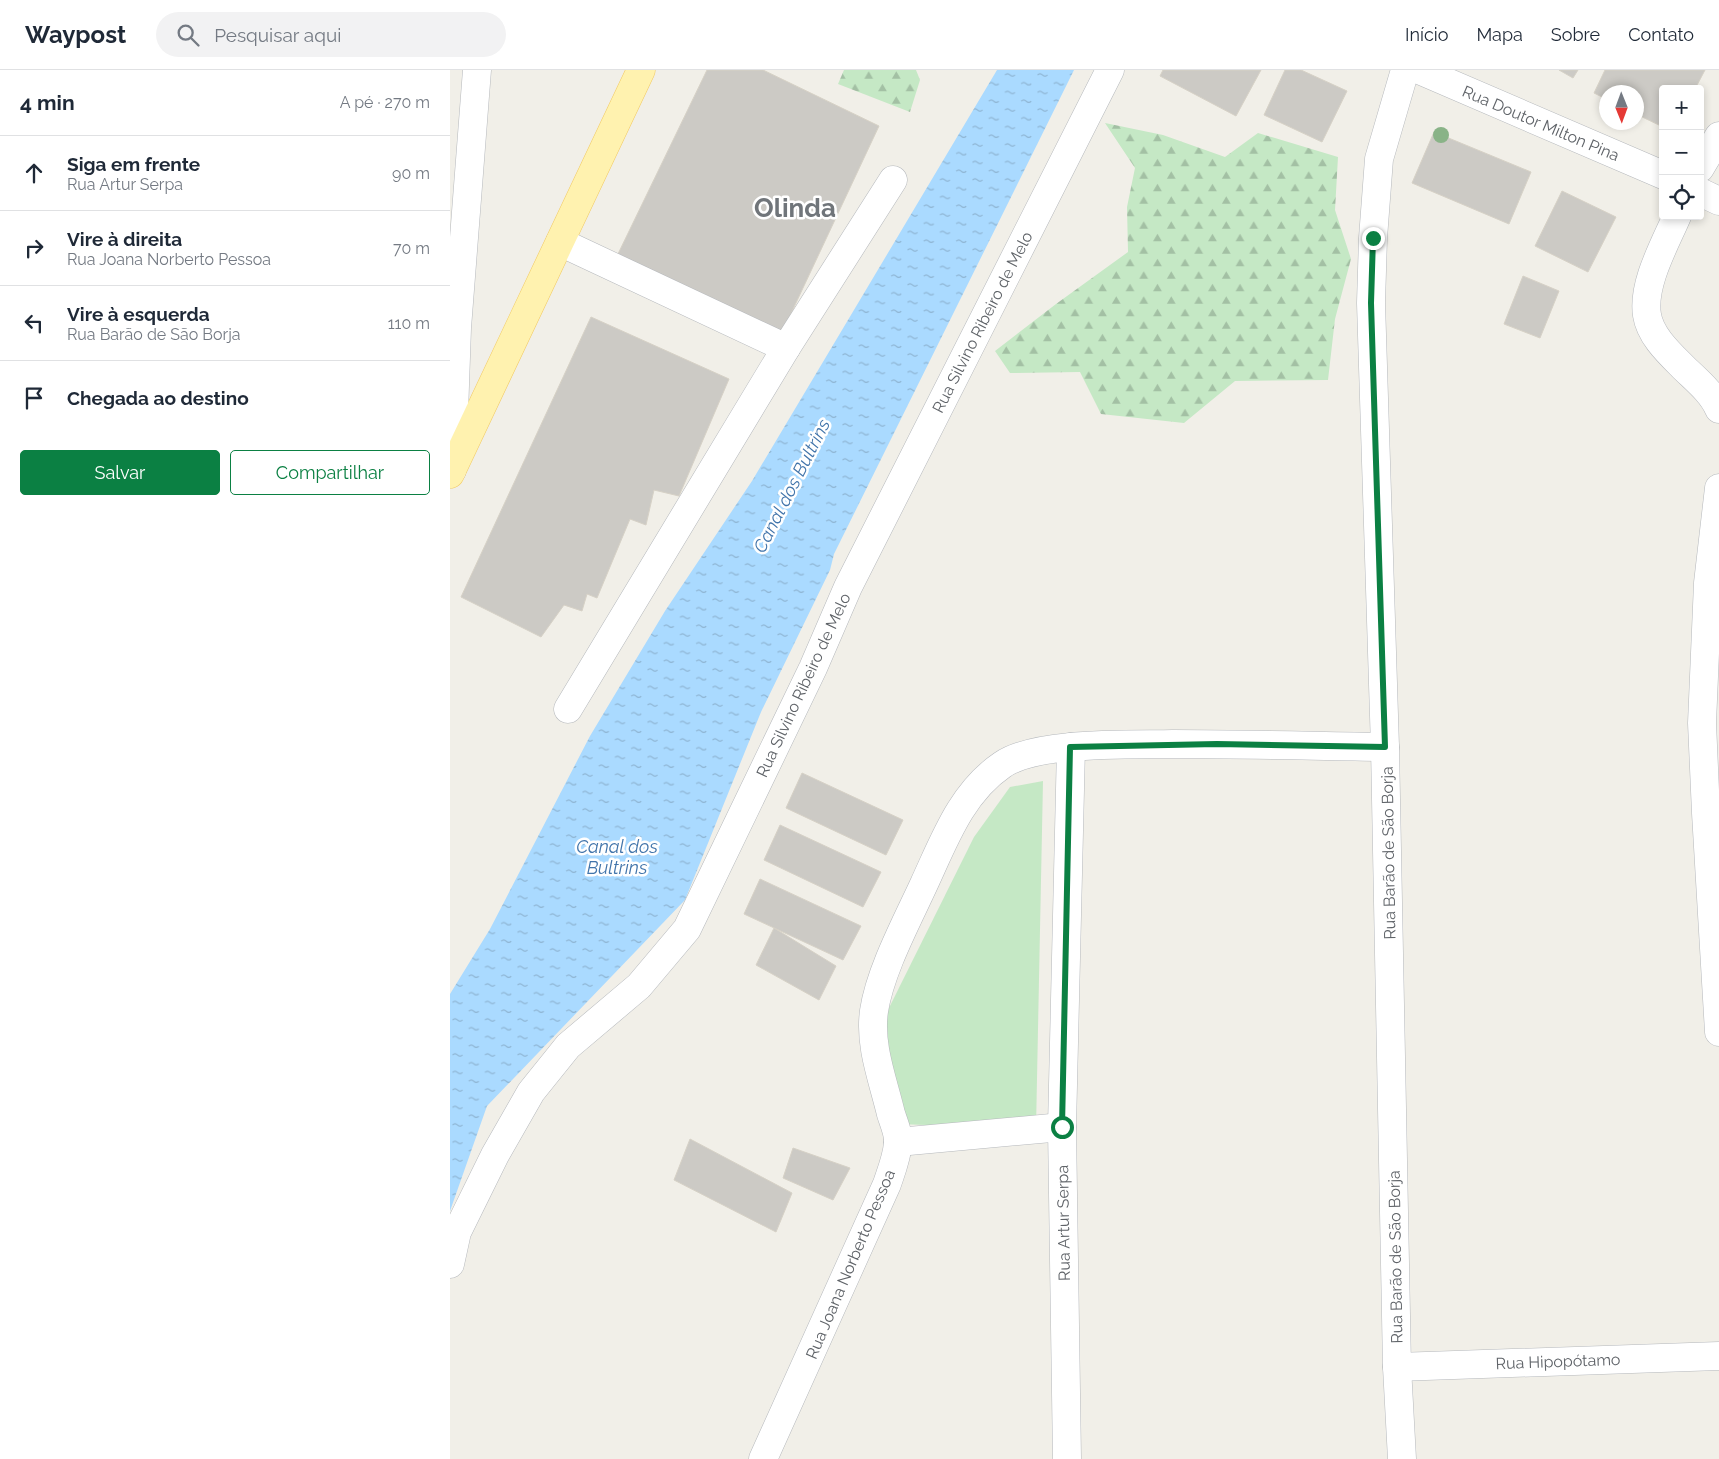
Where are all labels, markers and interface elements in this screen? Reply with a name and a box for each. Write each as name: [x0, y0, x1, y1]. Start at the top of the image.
search box: [156, 12, 506, 57]
text: Waypost: [25, 20, 126, 49]
icon: search: [174, 21, 202, 49]
text: Pesquisar aqui: [214, 24, 341, 46]
text: Início: [1405, 24, 1448, 45]
text: Mapa: [1476, 24, 1523, 45]
text: Sobre: [1551, 24, 1600, 45]
text: Contato: [1628, 24, 1694, 45]
street label: Rua Doutor Milton Pina: [1459, 82, 1622, 165]
north arrow: [1599, 85, 1644, 130]
map controls: [1659, 85, 1704, 220]
button: +: [1659, 85, 1704, 130]
text: 4 min: [20, 90, 75, 115]
text: A pé · 270 m: [340, 93, 430, 112]
button: −: [1659, 130, 1704, 175]
text: Siga em frente: [67, 153, 200, 175]
icon: ahead: [20, 159, 48, 187]
text: 90 m: [392, 164, 430, 183]
text: Rua Artur Serpa: [67, 175, 183, 194]
button: locate: [1659, 175, 1704, 220]
district label: Olinda: [754, 193, 836, 223]
route end: [1362, 227, 1385, 250]
text: Vire à direita: [67, 228, 182, 250]
street label: Rua Silvino Ribeiro de Melo: [928, 228, 1037, 416]
icon: right: [20, 234, 48, 262]
text: 70 m: [393, 239, 430, 258]
text: Rua Joana Norberto Pessoa: [67, 250, 271, 269]
text: Vire à esquerda: [67, 303, 210, 325]
icon: left: [20, 309, 48, 337]
text: 110 m: [388, 314, 430, 333]
text: Rua Barão de São Borja: [67, 325, 240, 344]
icon: arrive: [20, 384, 48, 412]
text: Chegada ao destino: [67, 387, 249, 409]
water label: Canal dos Bultrins: [749, 415, 834, 556]
button: Salvar: [20, 450, 220, 495]
button: Compartilhar: [230, 450, 430, 495]
street label: Rua Silvino Ribeiro de Melo: [752, 590, 855, 780]
street label: Rua Barão de São Borja: [1377, 766, 1400, 940]
water label: Canal dos Bultrins: [576, 836, 658, 878]
route start: [1051, 1116, 1074, 1139]
street label: Rua Artur Serpa: [1053, 1165, 1074, 1281]
street label: Rua Joana Norberto Pessoa: [802, 1167, 899, 1362]
street label: Rua Barão de São Borja: [1384, 1170, 1407, 1344]
street label: Rua Hipopótamo: [1495, 1350, 1621, 1373]

